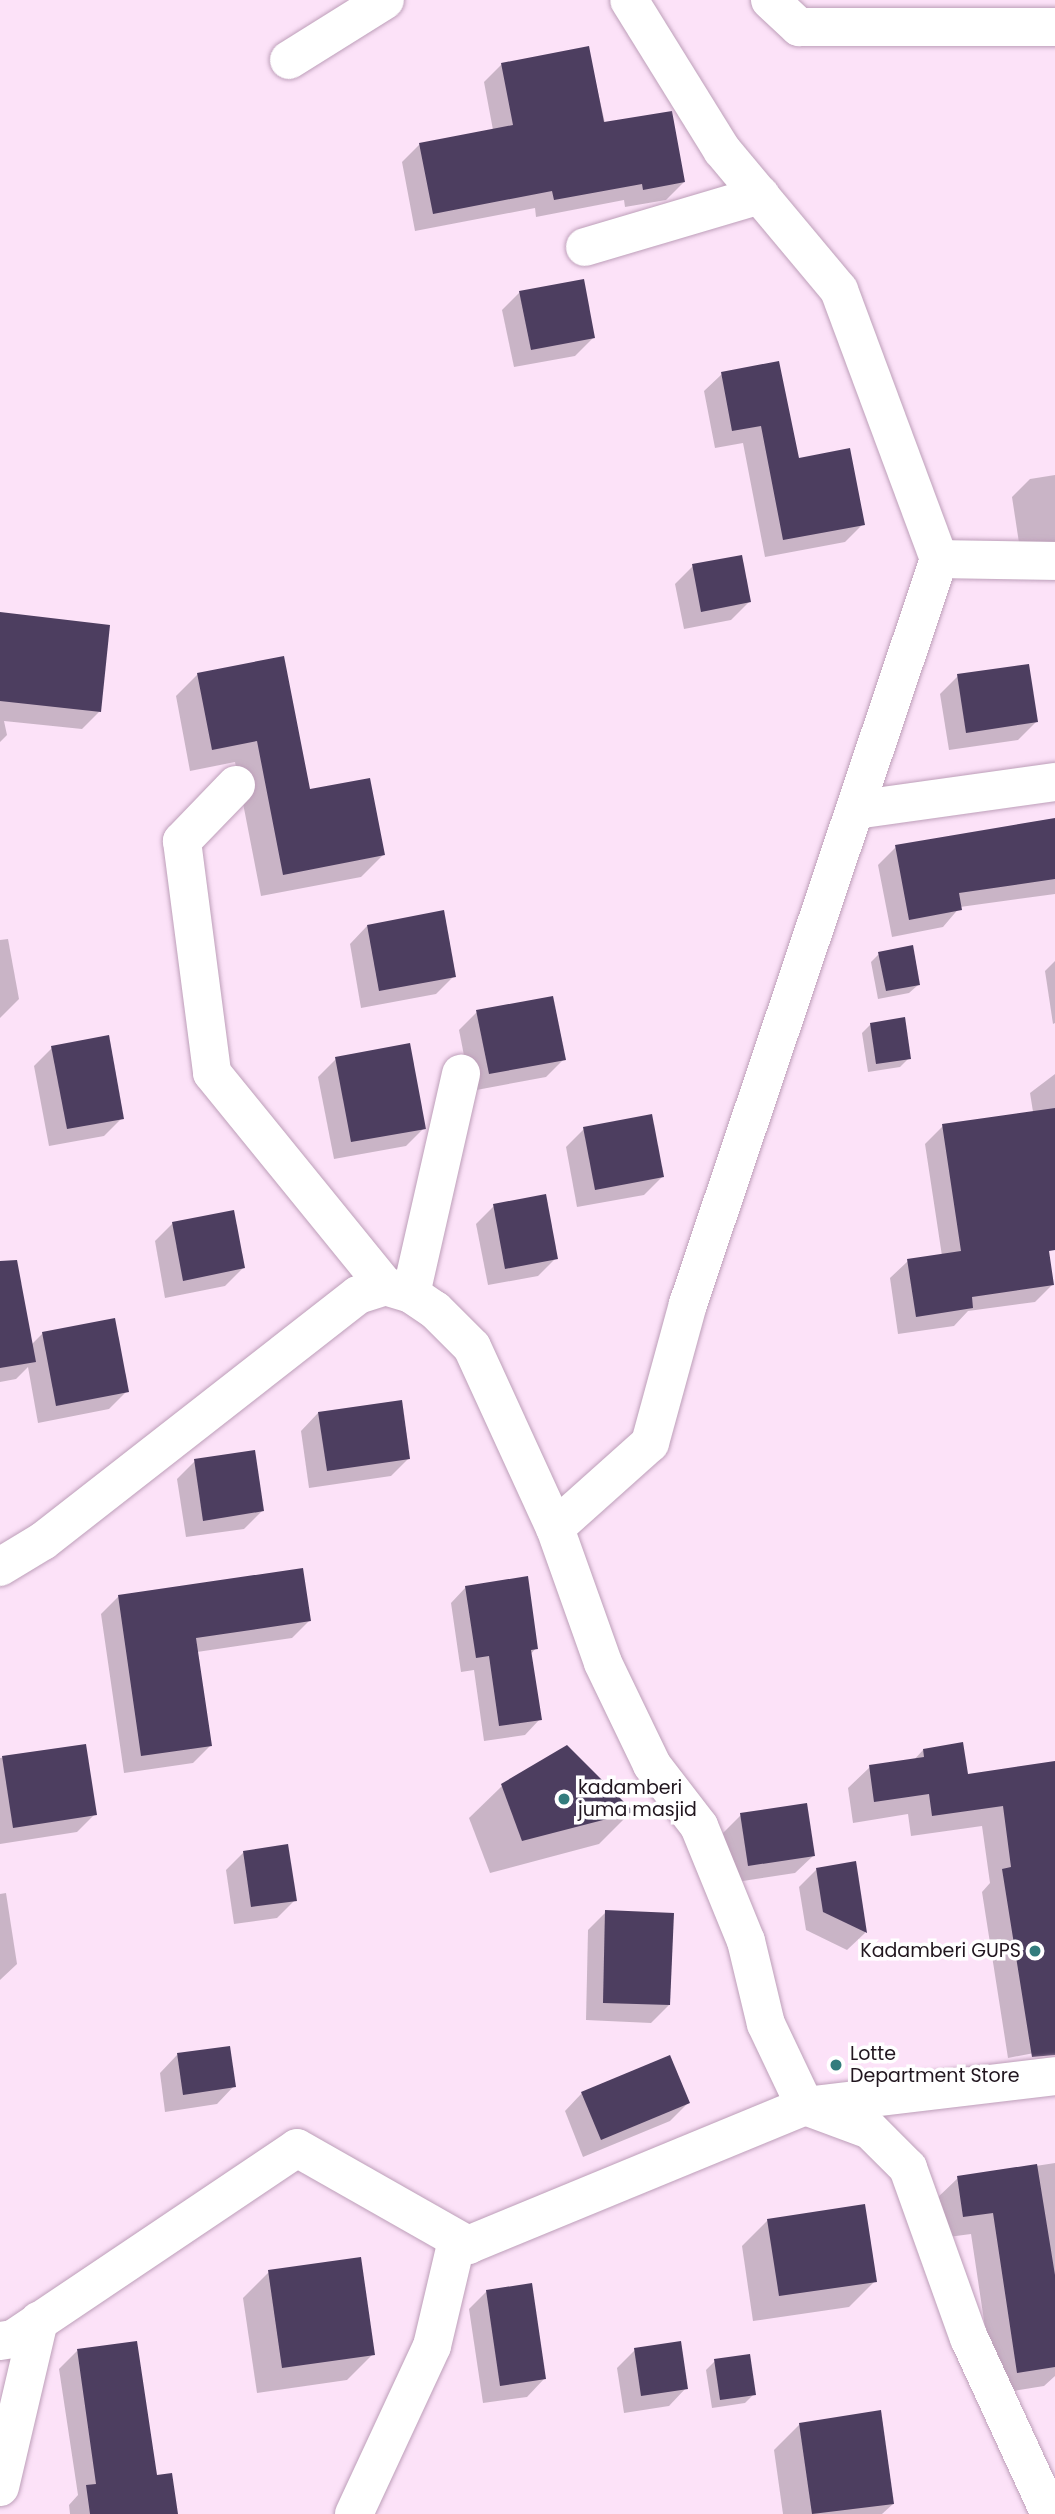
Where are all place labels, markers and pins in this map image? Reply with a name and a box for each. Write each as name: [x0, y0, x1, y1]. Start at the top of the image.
place label: kadamberi juma masjid: [578, 1777, 697, 1821]
marker: kadamberi juma masjid: [556, 1791, 572, 1807]
place label: Kadamberi GUPS: [860, 1940, 1021, 1962]
marker: Kadamberi GUPS: [1027, 1943, 1043, 1959]
place label: Lotte Department Store: [850, 2043, 1019, 2087]
marker: Lotte Department Store: [828, 2057, 844, 2073]

